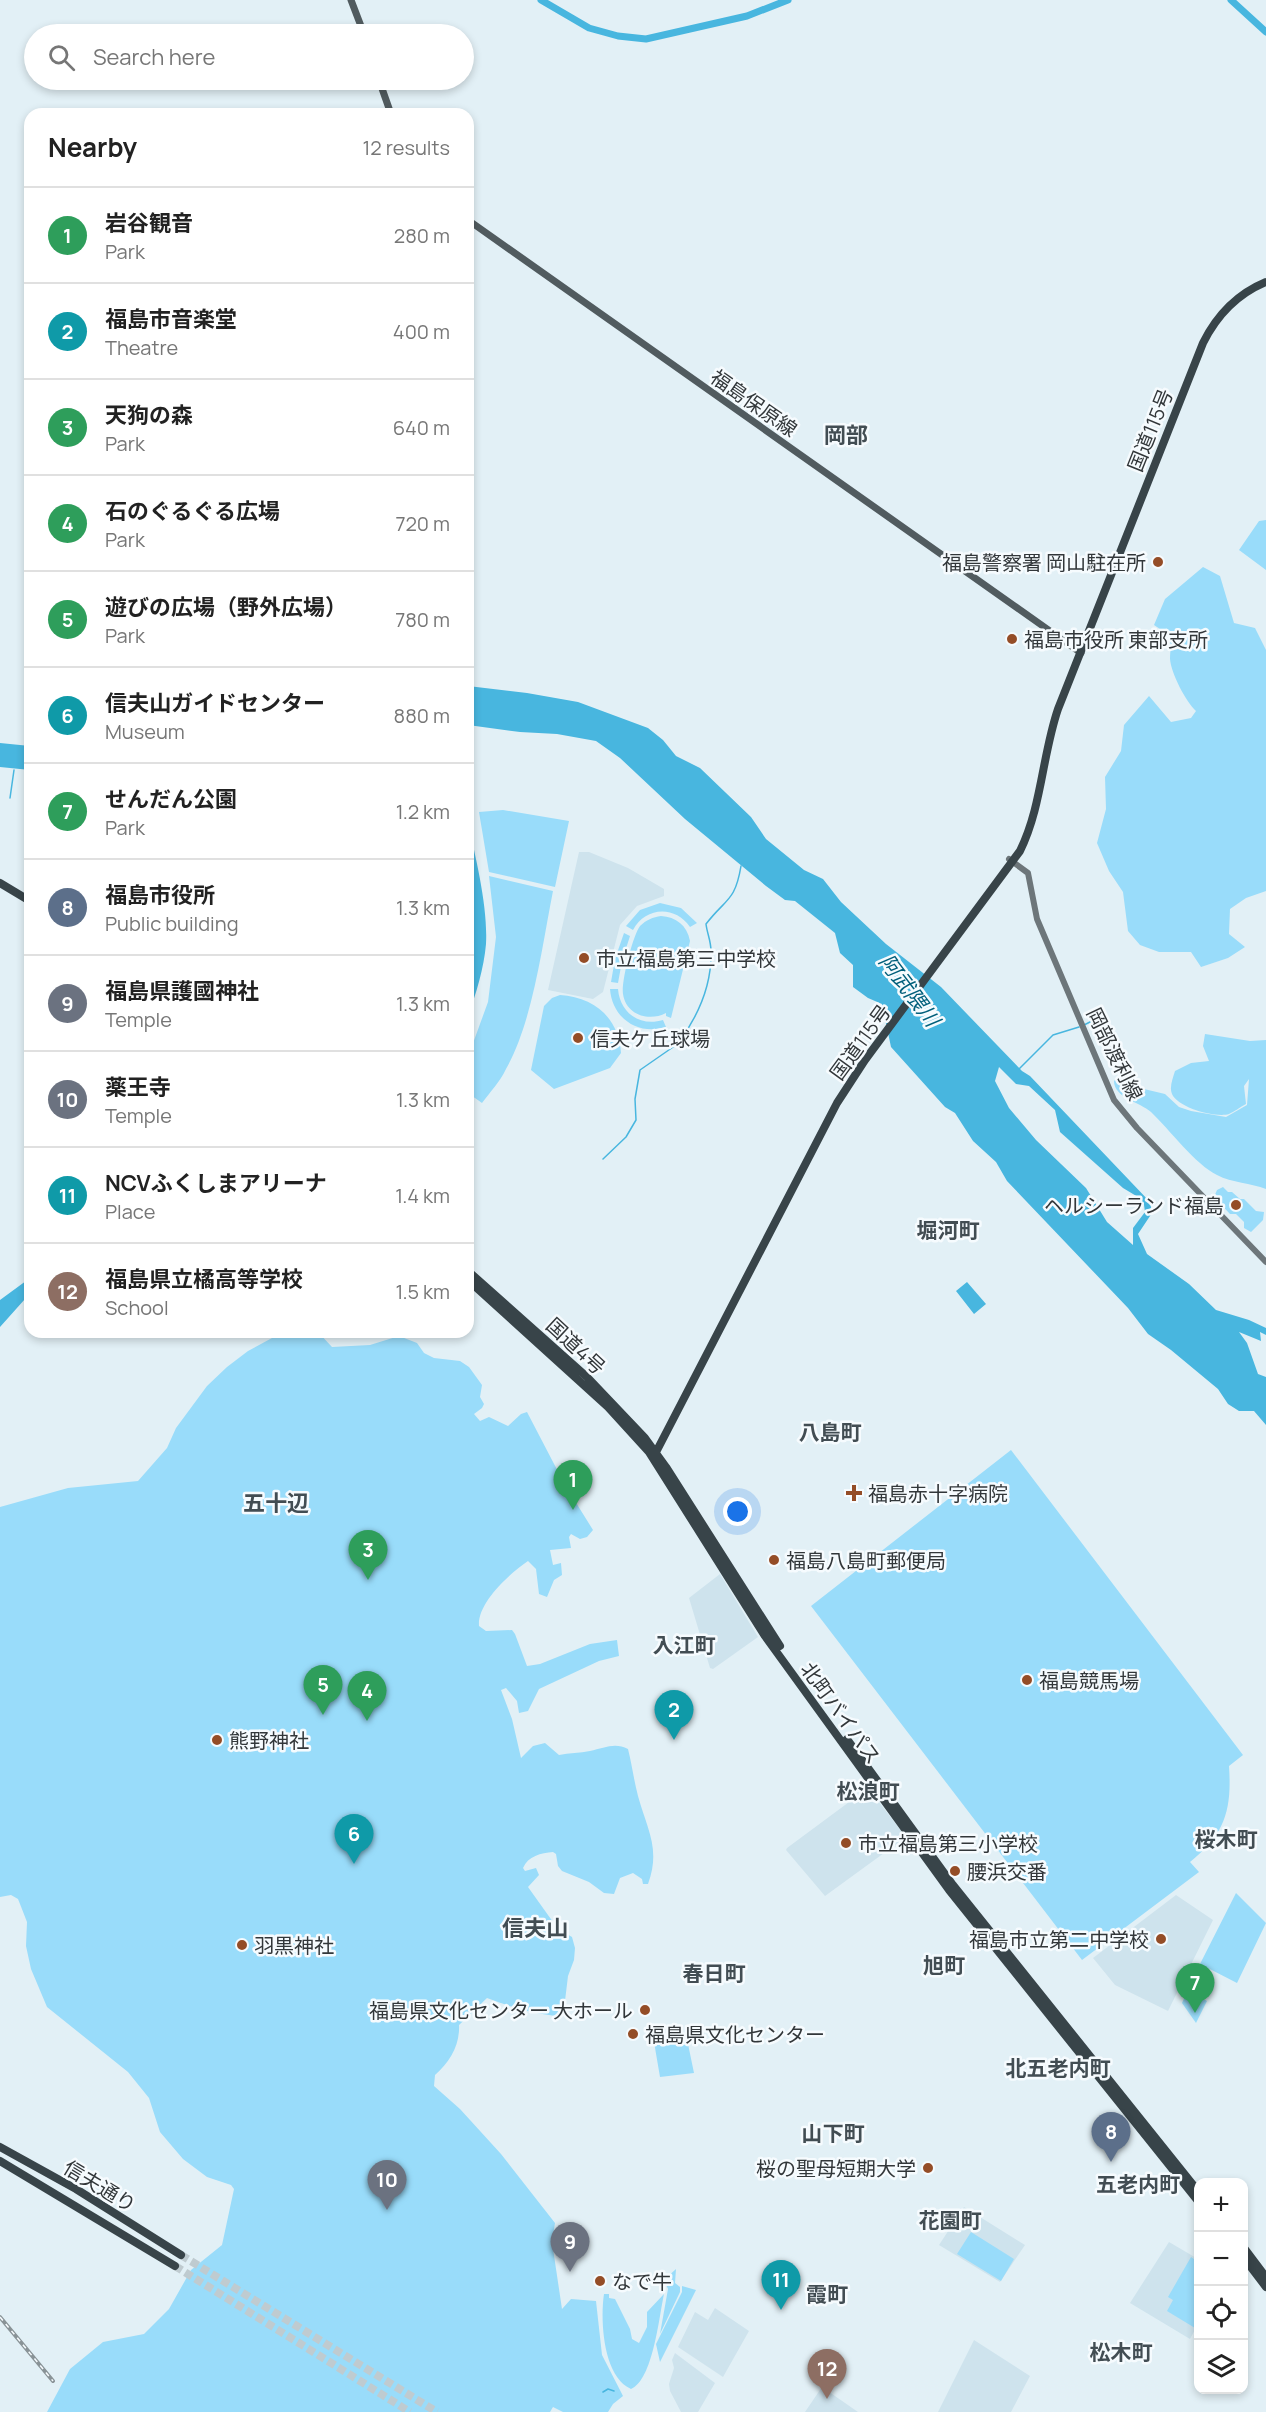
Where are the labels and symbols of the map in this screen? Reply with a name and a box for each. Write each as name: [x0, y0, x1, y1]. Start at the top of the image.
street label: 福島保原線: [705, 363, 803, 443]
street label: 国道115号: [1121, 385, 1179, 475]
district label: 岡部: [824, 420, 868, 450]
place label: 福島警察署 岡山駐在所: [942, 549, 1146, 576]
marker: 福島警察署 岡山駐在所: [1151, 555, 1165, 569]
place label: 福島市役所 東部支所: [1024, 626, 1208, 653]
marker: 福島市役所 東部支所: [1005, 632, 1019, 646]
place label: 市立福島第三中学校: [596, 945, 776, 972]
water label: 阿武隈川: [874, 948, 948, 1034]
marker: 市立福島第三中学校: [577, 951, 591, 965]
street label: 国道115号: [823, 999, 897, 1085]
street label: 岡部渡利線: [1081, 1003, 1149, 1105]
place label: 信夫ケ丘球場: [590, 1025, 710, 1052]
marker: 信夫ケ丘球場: [571, 1031, 585, 1045]
place label: ヘルシーランド福島: [1044, 1192, 1224, 1219]
marker: ヘルシーランド福島: [1229, 1198, 1243, 1212]
district label: 堀河町: [917, 1216, 980, 1244]
street label: 国道4号: [541, 1312, 611, 1380]
district label: 八島町: [799, 1418, 862, 1446]
pin: 1: [554, 1460, 592, 1510]
place label: 福島赤十字病院: [868, 1480, 1008, 1507]
marker: 福島赤十字病院: [845, 1484, 863, 1502]
district label: 五十辺: [243, 1488, 309, 1518]
your location: [723, 1497, 752, 1526]
pin: 3: [348, 1530, 388, 1580]
place label: 福島八島町郵便局: [786, 1547, 946, 1574]
marker: 福島八島町郵便局: [767, 1553, 781, 1567]
district label: 入江町: [653, 1631, 716, 1659]
street label: 北町バイパス: [795, 1657, 887, 1769]
pin: 5: [304, 1666, 342, 1715]
place label: 福島競馬場: [1039, 1667, 1139, 1694]
pin: 4: [348, 1672, 386, 1721]
marker: 福島競馬場: [1020, 1673, 1034, 1687]
pin: 2: [654, 1690, 694, 1740]
place label: 熊野神社: [229, 1727, 309, 1754]
marker: 熊野神社: [210, 1733, 224, 1747]
district label: 松浪町: [837, 1777, 900, 1805]
pin: 6: [334, 1814, 374, 1864]
district label: 桜木町: [1195, 1825, 1258, 1853]
place label: 市立福島第三小学校: [858, 1830, 1038, 1857]
marker: 市立福島第三小学校: [839, 1836, 853, 1850]
place label: 腰浜交番: [967, 1858, 1047, 1885]
marker: 腰浜交番: [948, 1864, 962, 1878]
district label: 信夫山: [502, 1913, 568, 1943]
place label: 福島市立第二中学校: [969, 1926, 1149, 1953]
place label: 羽黒神社: [254, 1932, 334, 1959]
marker: 福島市立第二中学校: [1154, 1932, 1168, 1946]
marker: 羽黒神社: [235, 1938, 249, 1952]
district label: 旭町: [923, 1951, 965, 1979]
district label: 春日町: [683, 1959, 746, 1987]
pin: 7: [1176, 1964, 1214, 2013]
place label: 福島県文化センター 大ホール: [369, 1997, 633, 2024]
marker: 福島県文化センター 大ホール: [638, 2003, 652, 2017]
place label: 福島県文化センター: [645, 2021, 825, 2048]
marker: 福島県文化センター: [626, 2027, 640, 2041]
district label: 北五老内町: [1006, 2054, 1111, 2082]
pin: 8: [1092, 2112, 1130, 2162]
district label: 山下町: [802, 2119, 865, 2147]
street label: 信夫通り: [59, 2154, 141, 2218]
place label: 桜の聖母短期大学: [756, 2155, 916, 2182]
pin: 10: [368, 2160, 406, 2210]
marker: 桜の聖母短期大学: [921, 2161, 935, 2175]
district label: 五老内町: [1096, 2170, 1180, 2198]
district label: 花園町: [919, 2206, 982, 2234]
pin: 9: [550, 2222, 590, 2272]
pin: 11: [762, 2260, 800, 2310]
place label: なで牛: [612, 2268, 672, 2295]
marker: なで牛: [593, 2274, 607, 2288]
district label: 霞町: [806, 2280, 848, 2308]
district label: 松木町: [1090, 2338, 1153, 2366]
pin: 12: [808, 2350, 846, 2399]

